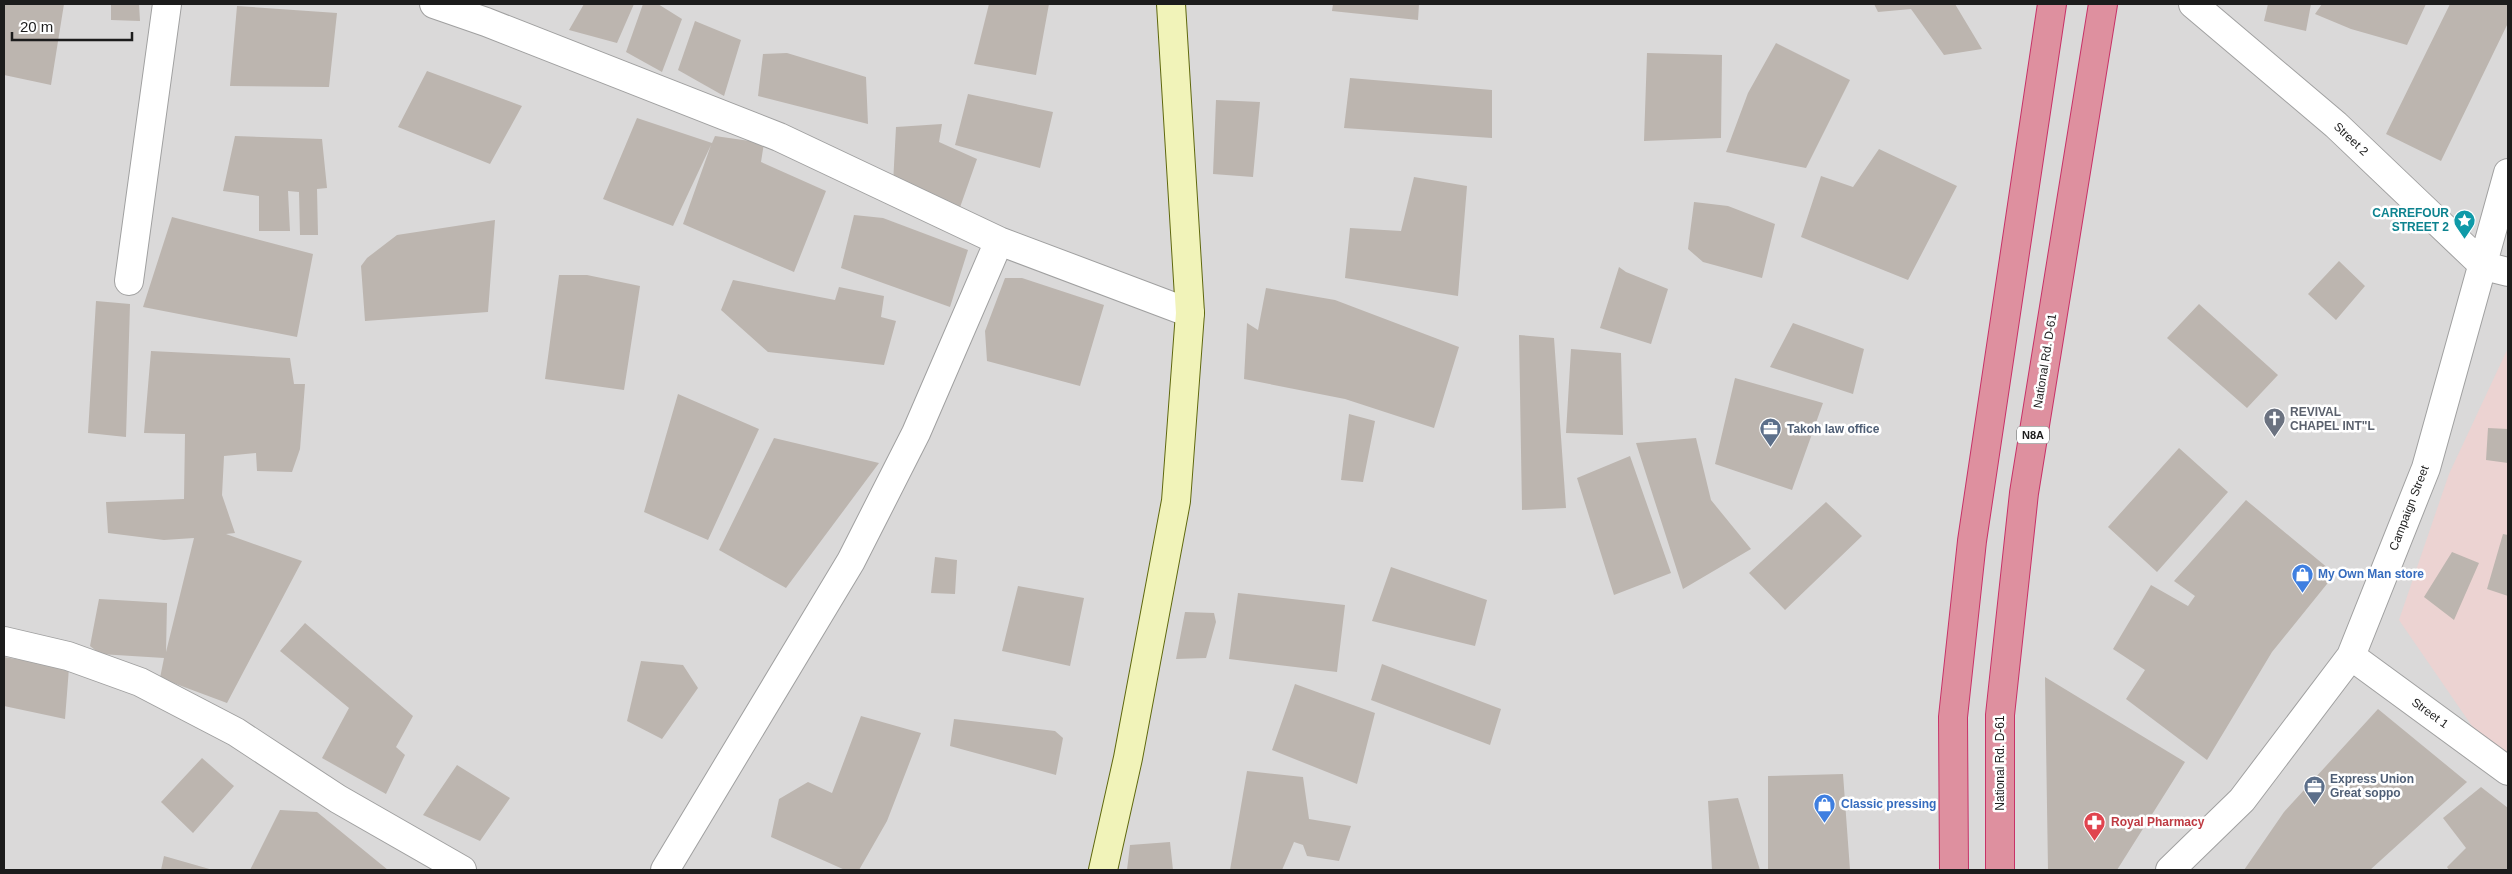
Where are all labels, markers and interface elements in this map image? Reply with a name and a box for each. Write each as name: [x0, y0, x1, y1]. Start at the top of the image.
scale bar: [12, 10, 132, 42]
text: 20 m: [20, 18, 53, 35]
street label: Street 2: [2331, 120, 2371, 159]
place label: CARREFOUR STREET 2: [2372, 206, 2449, 234]
place icon: CARREFOUR STREET 2: [2453, 208, 2477, 239]
street label: National Rd. D-61: [2031, 312, 2059, 409]
place label: REVIVAL CHAPEL INT"L: [2290, 405, 2375, 433]
church icon: REVIVAL CHAPEL INT"L: [2262, 407, 2286, 438]
office icon: Takoh law office: [1759, 417, 1783, 448]
place label: Takoh law office: [1787, 422, 1880, 436]
road number: N8A: [2017, 426, 2049, 444]
street label: Campaign Street: [2386, 463, 2432, 553]
shop icon: My Own Man store: [2290, 562, 2314, 593]
place label: My Own Man store: [2318, 567, 2424, 581]
street label: Street 1: [2409, 695, 2451, 731]
street label: National Rd. D-61: [1993, 715, 2007, 811]
place label: Express Union Great soppo: [2330, 772, 2414, 800]
office icon: Express Union Great soppo: [2302, 774, 2326, 805]
shop icon: Classic pressing: [1813, 792, 1837, 823]
place label: Classic pressing: [1841, 797, 1936, 811]
pharmacy icon: Royal Pharmacy: [2083, 810, 2107, 841]
place label: Royal Pharmacy: [2111, 815, 2205, 829]

